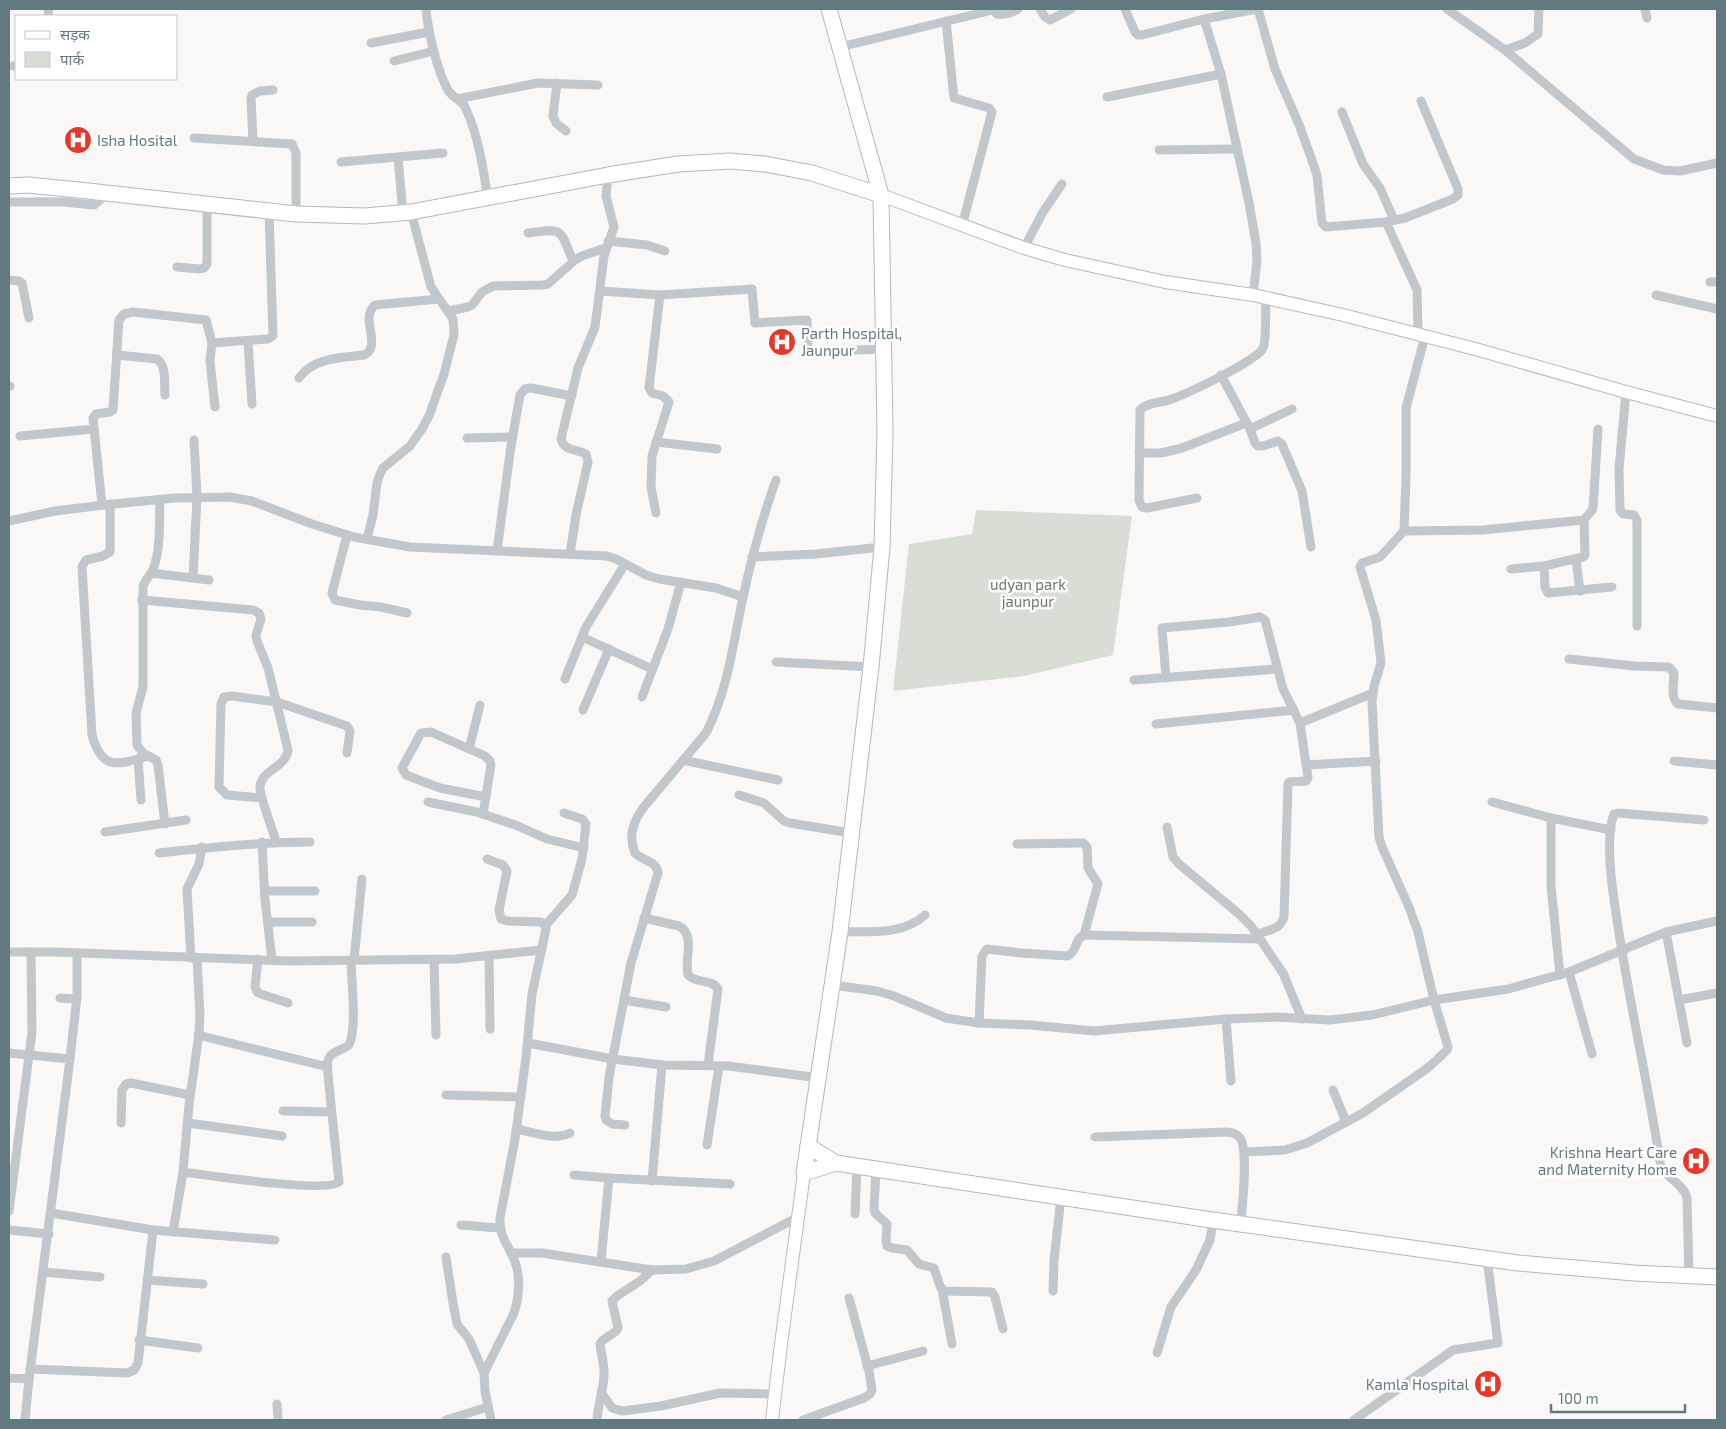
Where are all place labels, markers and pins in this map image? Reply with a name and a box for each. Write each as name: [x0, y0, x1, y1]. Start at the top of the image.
hospital icon: Isha Hosital: [63, 125, 93, 155]
place label: Isha Hosital: [97, 131, 178, 149]
place label: Parth Hospital, Jaunpur: [801, 324, 902, 359]
hospital icon: Parth Hospital, Jaunpur: [767, 327, 797, 357]
place label: Krishna Heart Care and Maternity Home: [1538, 1143, 1677, 1178]
hospital icon: Krishna Heart Care and Maternity Home: [1681, 1146, 1711, 1176]
hospital icon: Kamla Hospital: [1473, 1369, 1503, 1399]
place label: Kamla Hospital: [1366, 1375, 1470, 1393]

